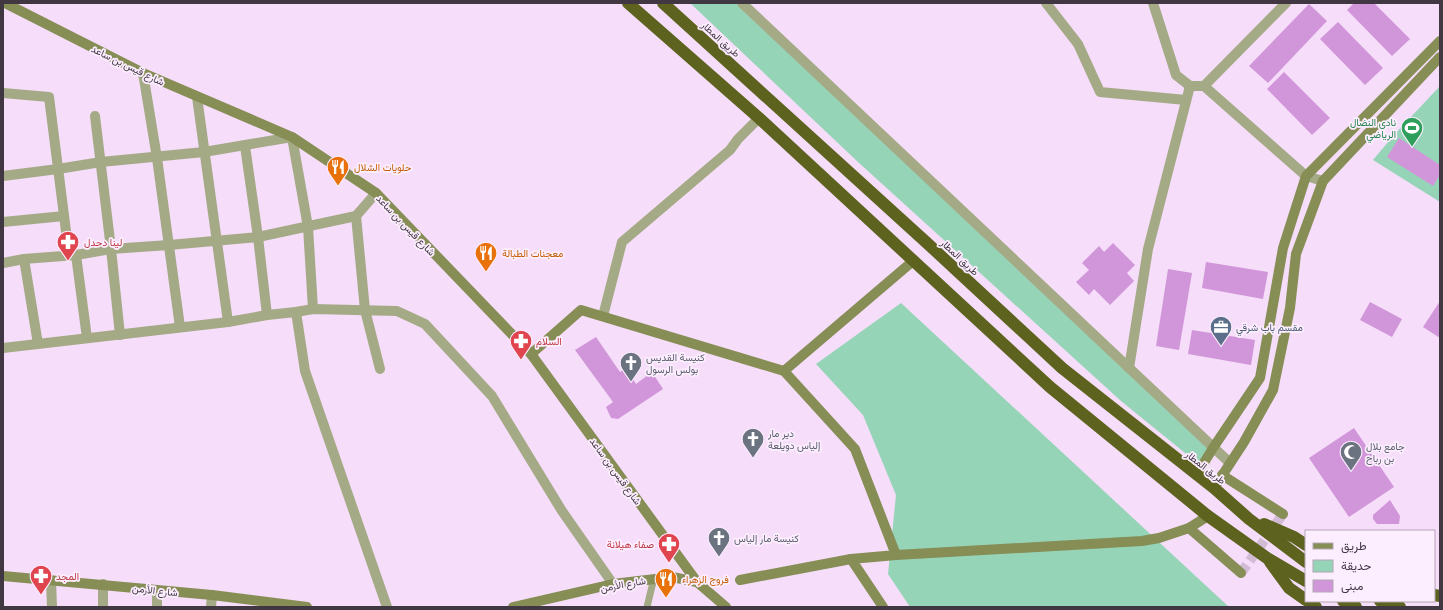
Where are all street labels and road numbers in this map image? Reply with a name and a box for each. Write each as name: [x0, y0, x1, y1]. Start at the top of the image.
street label: طريق المطار: [698, 17, 744, 60]
street label: شارع قيس بن ساعد: [89, 41, 167, 89]
street label: شارع قيس بن ساعد: [373, 191, 439, 259]
street label: طريق المطار: [937, 235, 983, 279]
street label: شارع قيس بن ساعد: [587, 435, 645, 507]
street label: طريق المطار: [1182, 446, 1229, 487]
street label: شارع الأرمن: [599, 573, 647, 595]
street label: شارع الأرمن: [131, 581, 179, 599]

